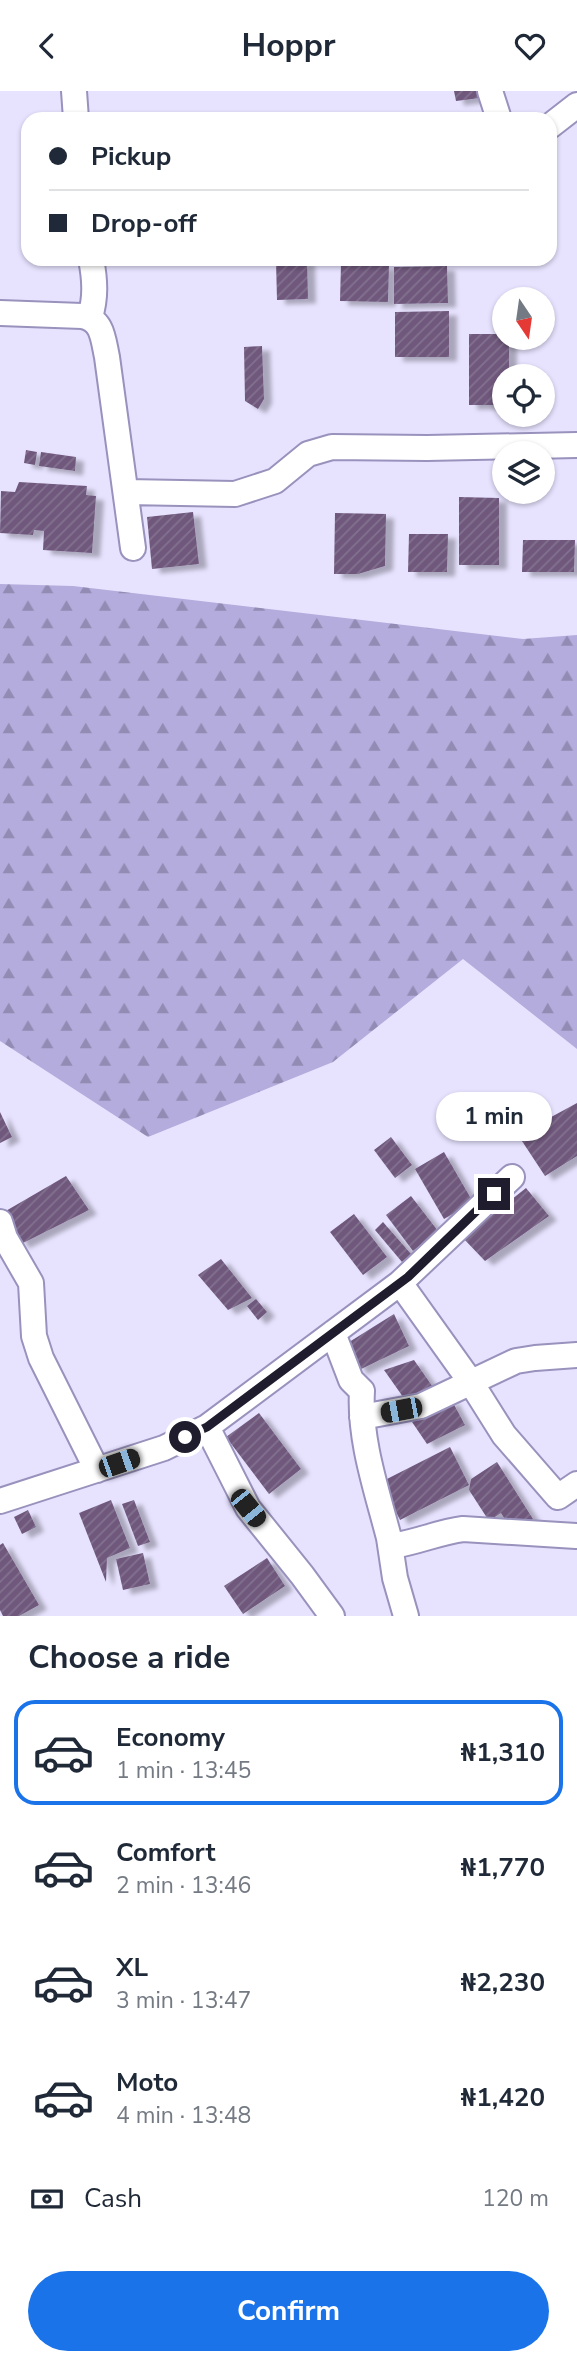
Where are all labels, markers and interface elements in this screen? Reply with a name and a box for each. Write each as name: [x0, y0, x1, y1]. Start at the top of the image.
text: Hoppr: [241, 24, 336, 67]
icon: back: [28, 27, 66, 65]
icon: heart: [511, 27, 549, 65]
text: Pickup: [91, 139, 171, 174]
text: Drop-off: [91, 206, 197, 241]
north arrow: [492, 287, 555, 350]
map controls: [492, 287, 555, 504]
button: locate: [492, 364, 555, 427]
button: layers: [492, 441, 555, 504]
callout: 1 min: [436, 1093, 552, 1141]
text: 1 min: [464, 1101, 524, 1132]
route end: [478, 1178, 510, 1210]
car: [379, 1396, 424, 1424]
route start: [169, 1421, 201, 1453]
car: [96, 1446, 143, 1480]
car: [227, 1485, 270, 1531]
text: Choose a ride: [28, 1636, 230, 1679]
text: Economy: [116, 1720, 225, 1755]
icon: car: [32, 1721, 95, 1784]
text: ₦1,310: [461, 1735, 545, 1770]
text: 1 min · 13:45: [116, 1755, 251, 1786]
text: Comfort: [116, 1835, 216, 1870]
icon: car: [32, 1836, 95, 1899]
text: ₦1,770: [461, 1850, 545, 1885]
text: 2 min · 13:46: [116, 1870, 251, 1901]
text: XL: [116, 1950, 148, 1985]
icon: car: [32, 1951, 95, 2014]
text: ₦2,230: [461, 1965, 545, 2000]
text: 3 min · 13:47: [116, 1985, 251, 2016]
text: Moto: [116, 2065, 178, 2100]
icon: car: [32, 2066, 95, 2129]
text: ₦1,420: [461, 2080, 545, 2115]
text: 4 min · 13:48: [116, 2100, 251, 2131]
icon: cash: [28, 2180, 66, 2218]
text: Cash: [84, 2181, 142, 2216]
text: 120 m: [482, 2183, 549, 2214]
button: Confirm: [28, 2271, 549, 2351]

